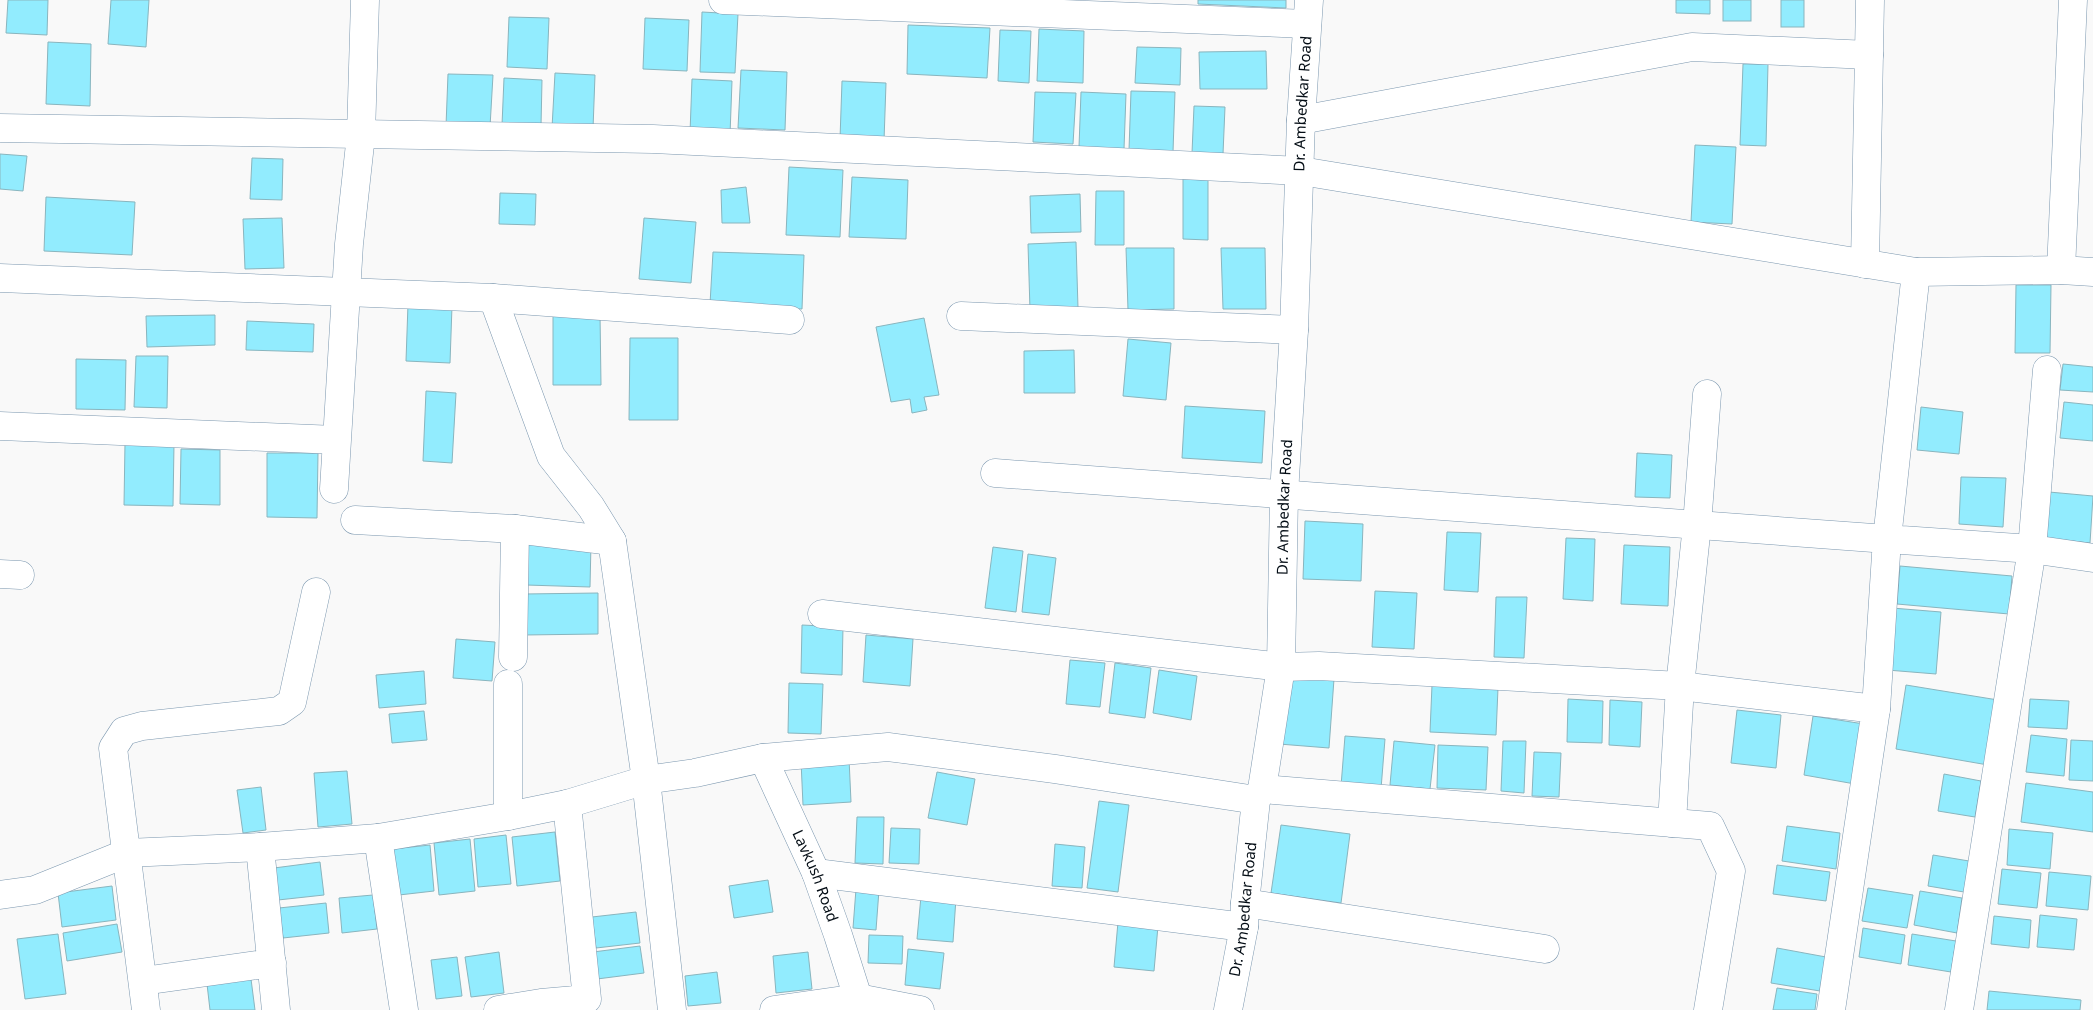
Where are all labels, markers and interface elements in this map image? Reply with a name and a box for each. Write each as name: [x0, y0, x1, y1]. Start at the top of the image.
street label: Dr. Ambedkar Road: [1288, 35, 1316, 172]
street label: Dr. Ambedkar Road: [1272, 439, 1296, 575]
street label: Lavkush Road: [788, 826, 843, 924]
street label: Dr. Ambedkar Road: [1224, 841, 1260, 978]

